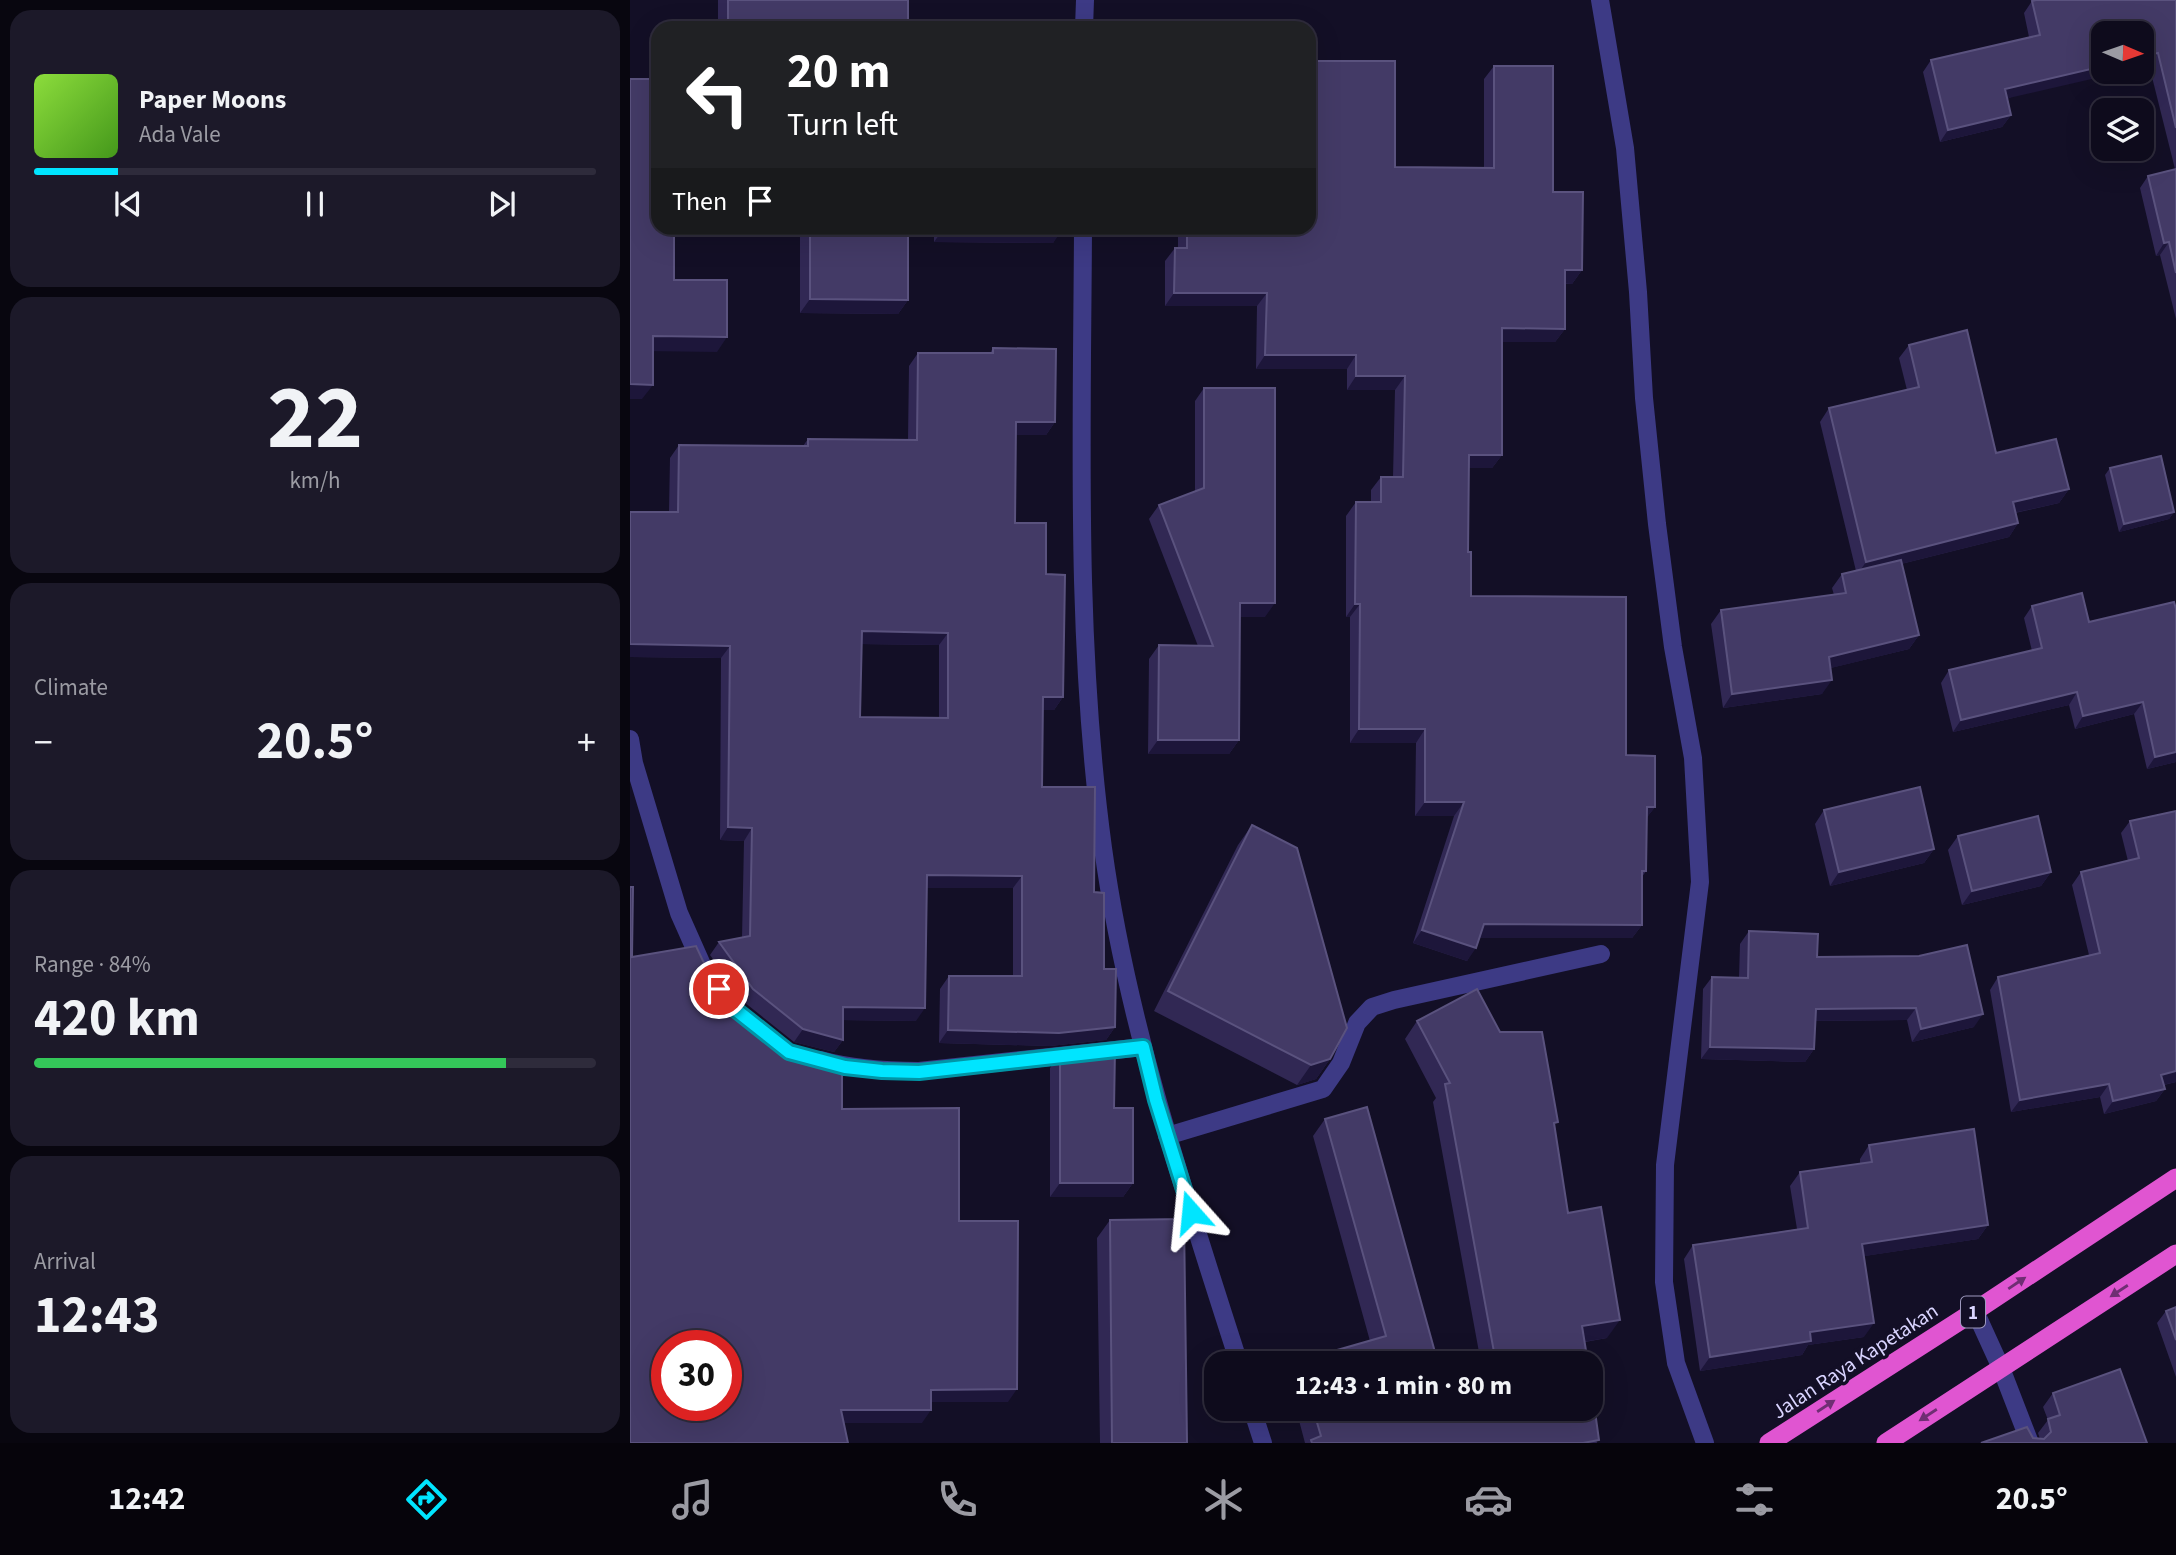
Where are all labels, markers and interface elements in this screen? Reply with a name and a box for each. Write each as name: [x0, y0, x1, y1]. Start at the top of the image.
north arrow: [2091, 21, 2154, 84]
map controls: [2091, 21, 2154, 161]
text: 20 m: [787, 37, 891, 107]
icon: left: [672, 49, 763, 140]
text: Paper Moons: [139, 81, 286, 118]
button: layers: [2091, 98, 2154, 161]
text: Turn left: [787, 102, 898, 148]
text: Ada Vale: [139, 118, 221, 151]
icon: arrive: [741, 182, 779, 220]
text: Then: [672, 183, 727, 220]
icon: previous: [109, 185, 147, 223]
icon: pause: [296, 185, 334, 223]
icon: next: [483, 185, 521, 223]
text: 22: [267, 354, 363, 483]
text: km/h: [289, 464, 341, 497]
text: Climate: [34, 671, 108, 704]
text: 20.5°: [257, 705, 373, 779]
text: −: [34, 716, 53, 770]
text: +: [577, 716, 596, 770]
text: Range · 84%: [34, 948, 151, 981]
pin: [689, 959, 749, 1019]
icon: arrive: [700, 970, 738, 1008]
text: 420 km: [34, 982, 200, 1056]
position arrow: [1154, 1175, 1228, 1249]
text: Arrival: [34, 1245, 96, 1278]
one-way arrow: [2008, 1277, 2027, 1290]
text: 12:43: [34, 1279, 159, 1353]
one-way arrow: [2110, 1284, 2128, 1298]
street label: Jalan Raya Kapetakan: [1766, 1296, 1944, 1426]
road number: 1: [1961, 1296, 1985, 1328]
speed limit sign: 30: [651, 1330, 742, 1421]
text: 12:43 · 1 min · 80 m: [1295, 1367, 1512, 1404]
one-way arrow: [1817, 1400, 1836, 1413]
one-way arrow: [1919, 1409, 1938, 1422]
icon: directions: [402, 1475, 451, 1524]
icon: music: [668, 1475, 717, 1524]
icon: phone: [933, 1475, 982, 1524]
icon: climate: [1199, 1475, 1248, 1524]
icon: car: [1464, 1475, 1513, 1524]
icon: filters: [1730, 1475, 1779, 1524]
text: 12:42: [108, 1476, 185, 1522]
text: 20.5°: [1996, 1476, 2068, 1522]

